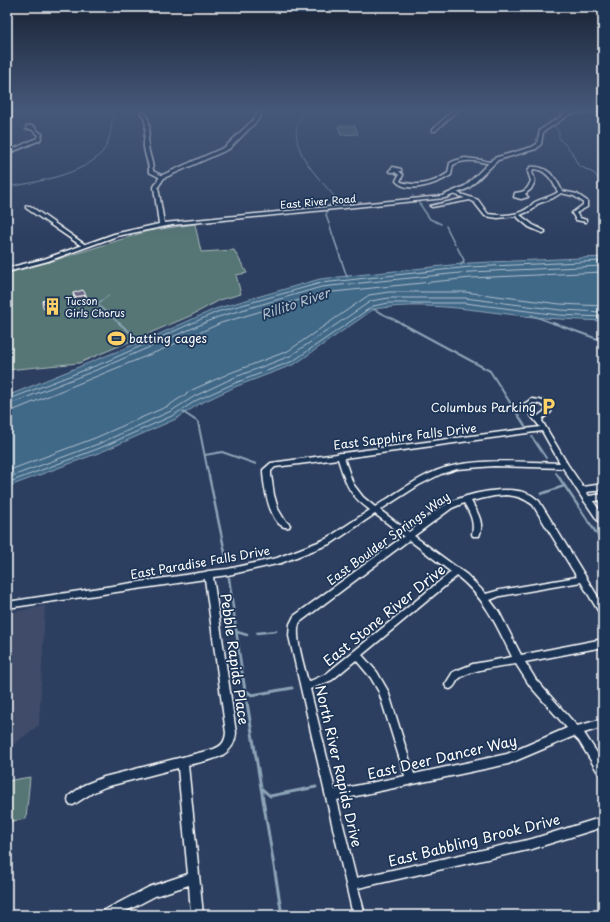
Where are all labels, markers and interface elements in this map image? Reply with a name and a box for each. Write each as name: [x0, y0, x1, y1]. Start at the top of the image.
street label: East River Road: [279, 190, 357, 212]
water label: Rillito River: [258, 282, 334, 324]
place label: Tucson Girls Chorus: [65, 293, 125, 320]
building icon: Tucson Girls Chorus: [42, 296, 62, 316]
sports icon: batting cages: [106, 328, 126, 348]
place label: batting cages: [129, 329, 208, 347]
parking icon: Columbus Parking: [539, 397, 559, 417]
place label: Columbus Parking: [431, 398, 536, 416]
street label: East Sapphire Falls Drive: [332, 418, 478, 454]
street label: East Boulder Springs Way: [323, 487, 453, 589]
street label: East Paradise Falls Drive: [129, 541, 271, 583]
street label: East Stone River Drive: [318, 559, 450, 671]
street label: Pebble Rapids Place: [215, 592, 255, 726]
street label: North River Rapids Drive: [310, 683, 368, 849]
street label: East Deer Dancer Way: [365, 730, 519, 784]
street label: East Babbling Brook Drive: [386, 808, 562, 872]

